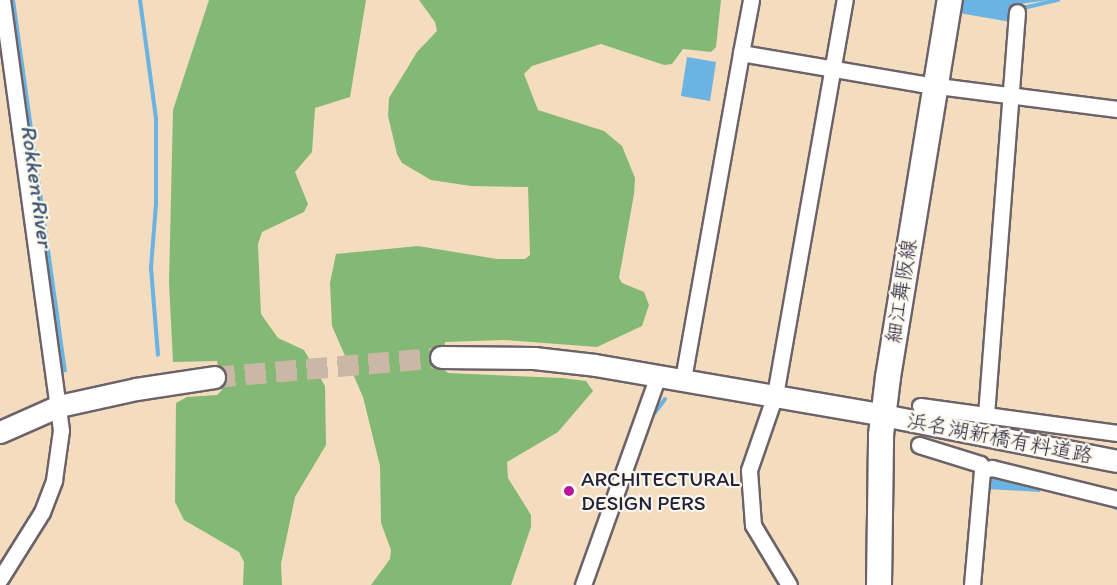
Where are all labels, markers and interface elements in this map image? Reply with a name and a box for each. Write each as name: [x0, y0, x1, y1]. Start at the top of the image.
water label: Rokken River: [15, 123, 59, 249]
street label: 細江舞阪線: [880, 237, 922, 345]
street label: 浜名湖新橋有料道路: [905, 408, 1095, 468]
place label: ARCHITECTURAL DESIGN PERS: [581, 466, 740, 516]
marker: ARCHITECTURAL DESIGN PERS: [562, 484, 576, 498]

